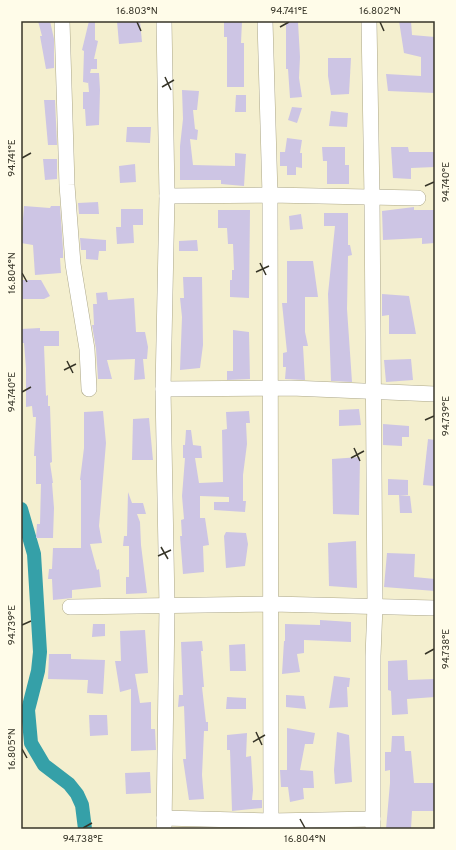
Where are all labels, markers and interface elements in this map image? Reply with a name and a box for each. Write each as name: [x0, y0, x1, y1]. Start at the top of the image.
text: 16.803°N: [116, 5, 158, 18]
text: 94.741°E: [270, 5, 308, 18]
text: 16.802°N: [359, 5, 401, 18]
text: 94.741°E: [6, 139, 19, 177]
text: 94.740°E: [440, 162, 453, 202]
text: 16.804°N: [6, 252, 19, 294]
text: 94.740°E: [6, 372, 19, 412]
text: 94.739°E: [440, 396, 453, 436]
text: 94.739°E: [6, 605, 19, 645]
text: 94.738°E: [440, 629, 453, 669]
text: 16.805°N: [6, 728, 19, 770]
text: 94.738°E: [63, 833, 103, 846]
text: 16.804°N: [284, 833, 326, 846]

